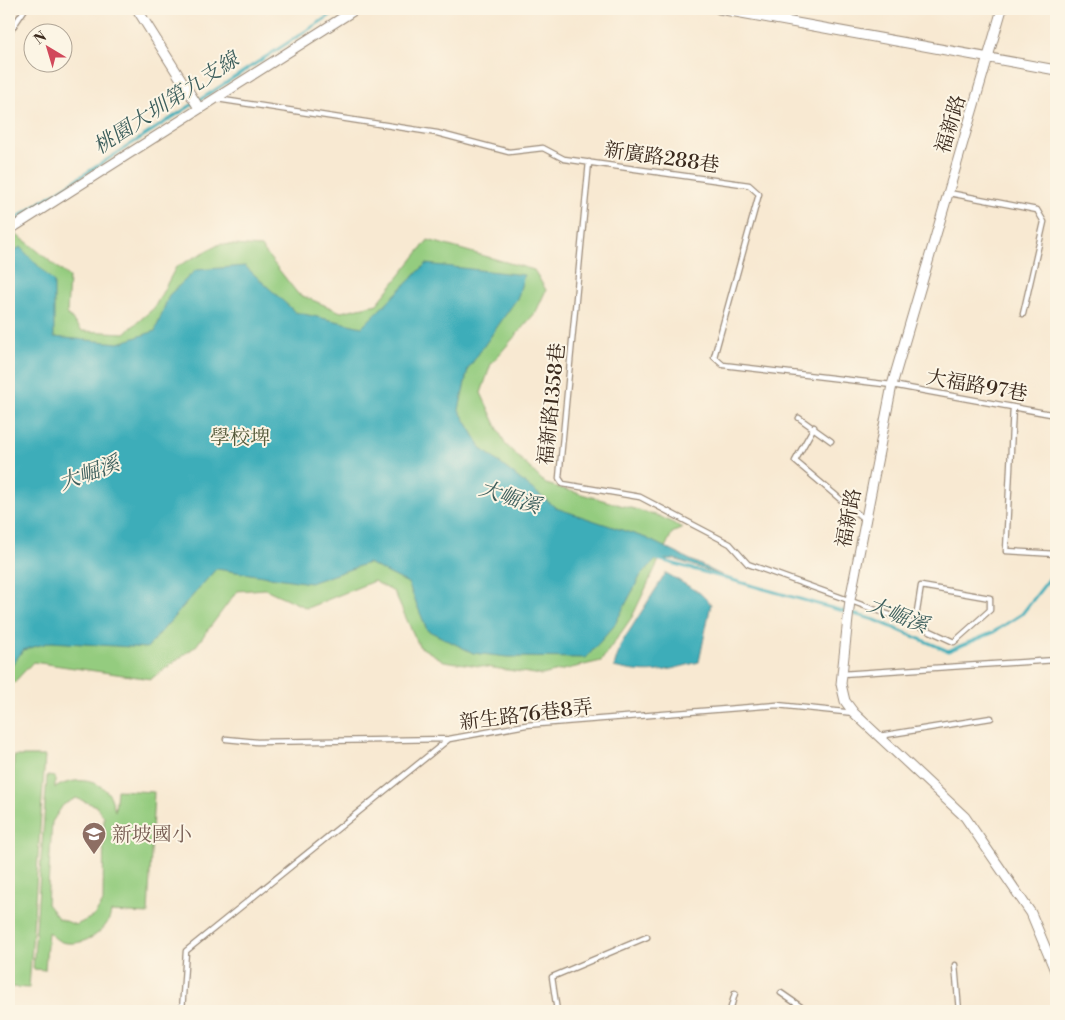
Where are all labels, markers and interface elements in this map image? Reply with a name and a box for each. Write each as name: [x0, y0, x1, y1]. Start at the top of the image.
north arrow: [22, 22, 72, 72]
text: N: [31, 28, 51, 49]
water label: 桃園大圳第九支線: [89, 46, 246, 160]
street label: 福新路: [931, 92, 972, 157]
street label: 新廣路288巷: [603, 138, 721, 179]
street label: 福新路1358巷: [534, 342, 571, 467]
street label: 大福路97巷: [924, 365, 1029, 408]
park label: 學校埤: [210, 426, 270, 451]
water label: 大崛溪: [55, 450, 125, 497]
water label: 大崛溪: [476, 476, 546, 521]
street label: 福新路: [831, 486, 867, 550]
water label: 大崛溪: [864, 593, 934, 640]
street label: 新生路76巷8弄: [458, 695, 594, 736]
school or university icon: 新坡國小: [81, 821, 107, 855]
place label: 新坡國小: [112, 823, 192, 848]

